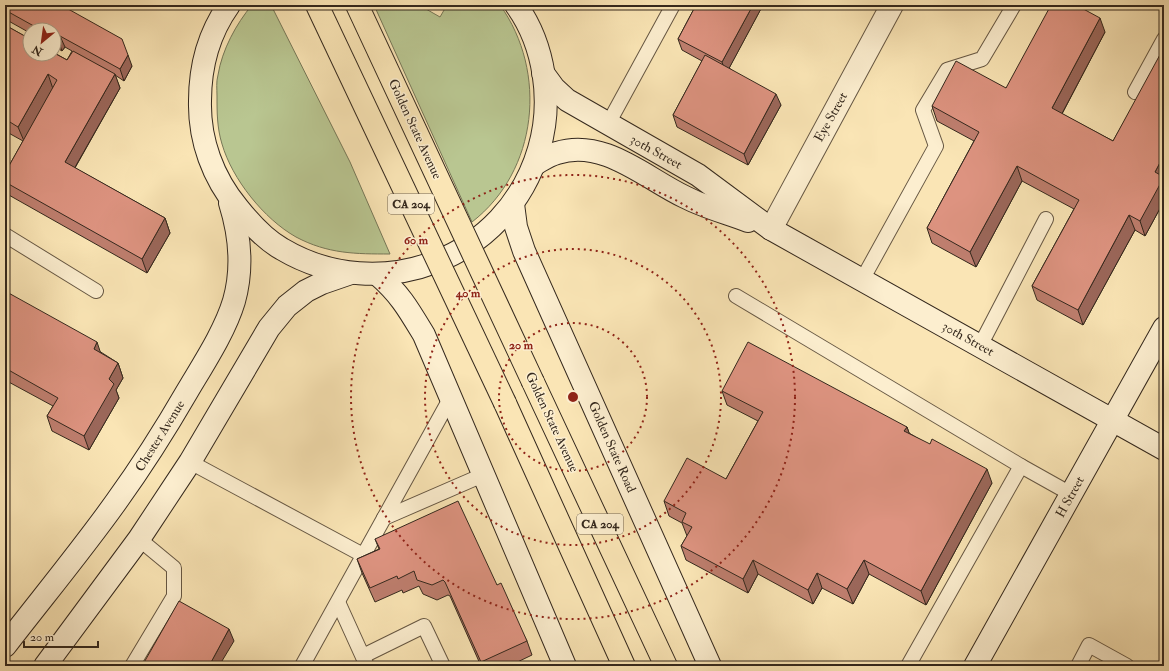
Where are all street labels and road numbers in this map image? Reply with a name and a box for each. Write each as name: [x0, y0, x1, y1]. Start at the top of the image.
street label: Golden State Avenue: [385, 76, 445, 182]
street label: Eye Street: [811, 89, 852, 145]
street label: 30th Street: [627, 131, 685, 173]
road number: CA 204: [388, 194, 434, 214]
street label: 30th Street: [939, 318, 997, 360]
street label: Golden State Avenue: [522, 369, 582, 475]
street label: Chester Avenue: [132, 397, 189, 475]
street label: Golden State Road: [585, 399, 639, 496]
street label: H Street: [1052, 474, 1088, 520]
road number: CA 204: [577, 514, 623, 534]

